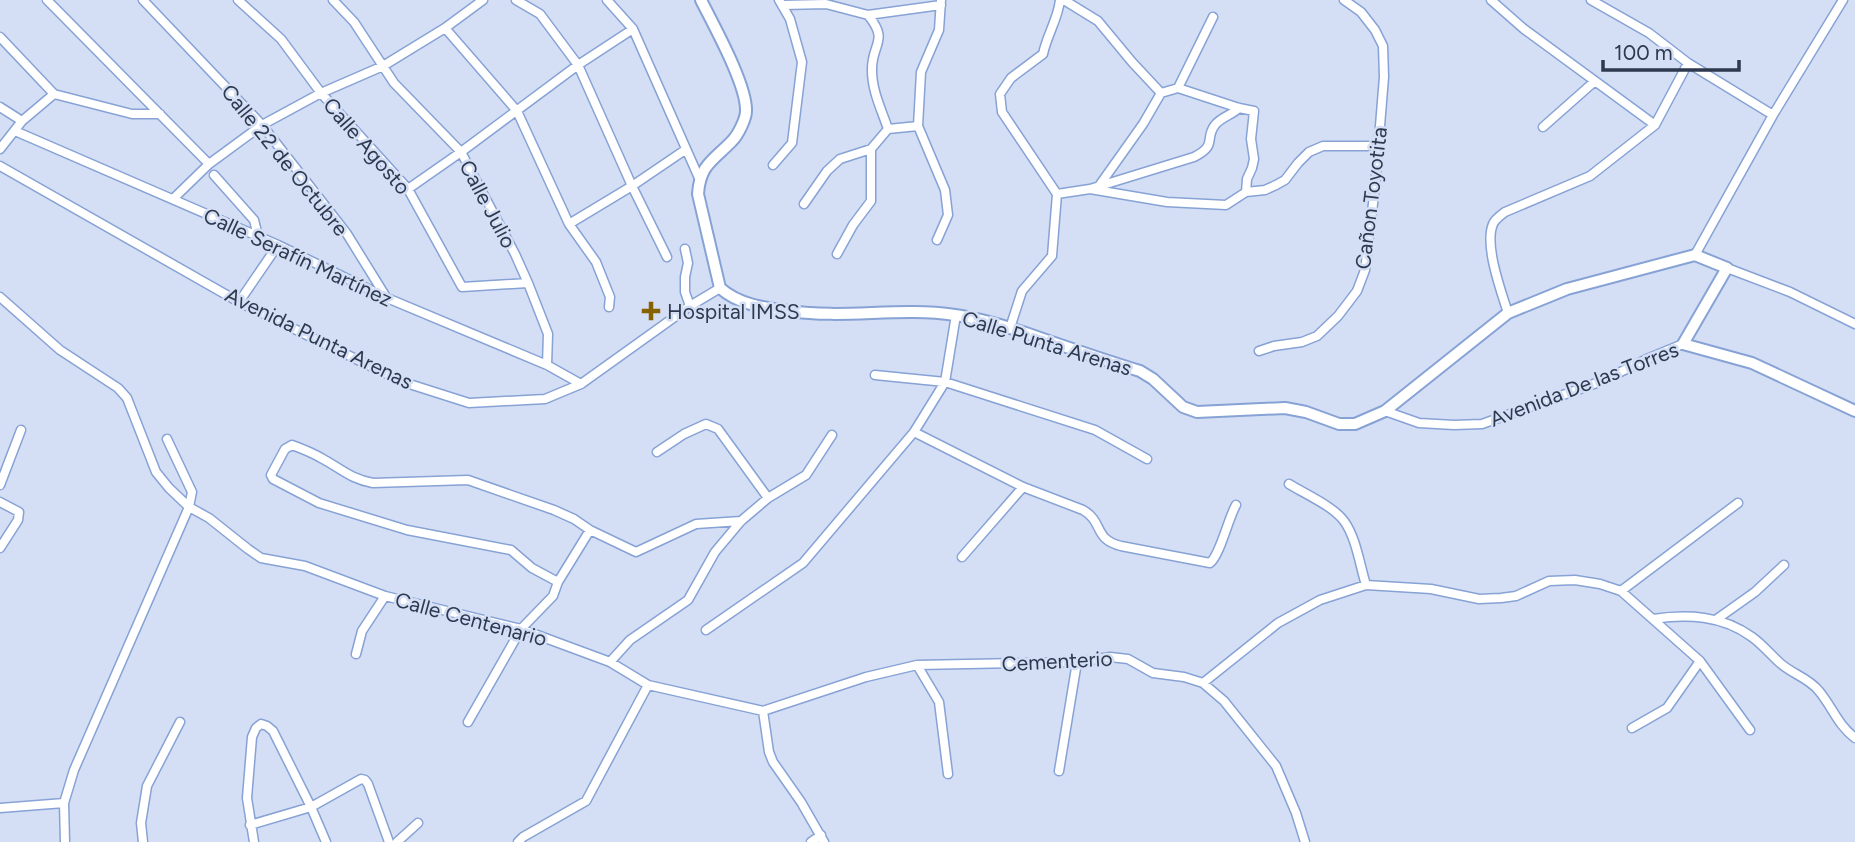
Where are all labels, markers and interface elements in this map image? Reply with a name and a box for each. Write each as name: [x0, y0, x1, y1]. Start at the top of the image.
scale bar: [1603, 28, 1740, 72]
text: 100 m: [1614, 40, 1673, 65]
street label: Calle 22 de Octubre: [216, 79, 354, 241]
street label: Calle Agosto: [318, 92, 416, 200]
street label: Cañon Toyotita: [1350, 125, 1392, 271]
street label: Calle Julio: [454, 156, 522, 252]
street label: Calle Serafín Martínez: [200, 202, 396, 312]
street label: Avenida Punta Arenas: [221, 282, 417, 394]
place label: Hospital IMSS: [667, 299, 800, 324]
marker: Hospital IMSS: [641, 301, 661, 321]
street label: Calle Punta Arenas: [959, 305, 1135, 381]
street label: Avenida De las Torres: [1486, 336, 1682, 432]
street label: Calle Centenario: [392, 587, 550, 651]
street label: Cementerio: [1001, 646, 1113, 676]

